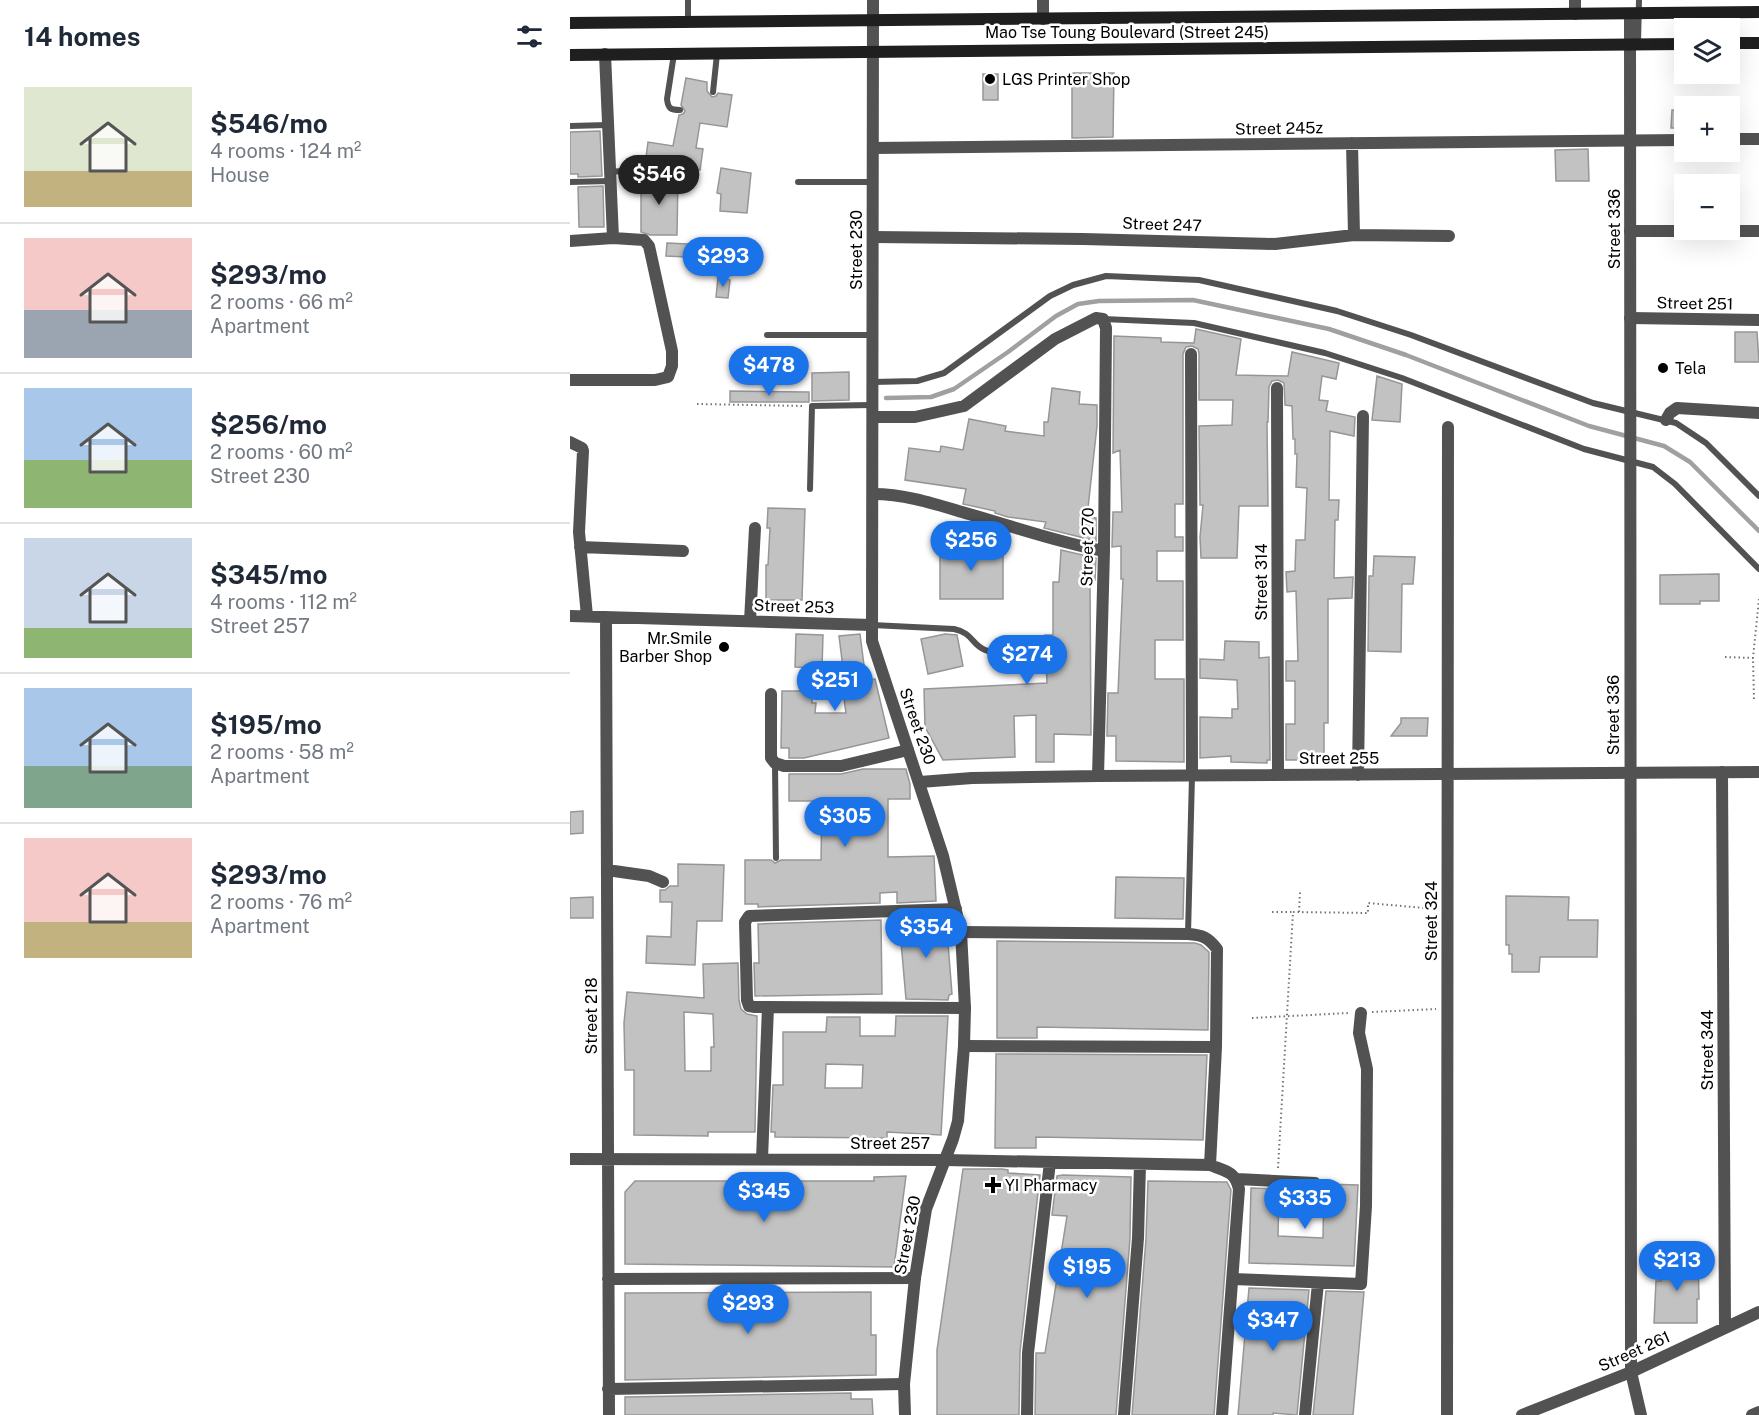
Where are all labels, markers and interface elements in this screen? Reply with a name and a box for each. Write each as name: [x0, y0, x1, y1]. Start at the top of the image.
map controls: [1674, 18, 1740, 240]
button: layers: [1674, 18, 1740, 84]
icon: filters: [513, 20, 546, 53]
text: 14 homes: [24, 21, 140, 52]
street label: Mao Tse Toung Boulevard (Street 245): [985, 23, 1269, 42]
place label: LGS Printer Shop: [1002, 70, 1130, 89]
marker: LGS Printer Shop: [983, 72, 997, 86]
button: +: [1674, 96, 1740, 162]
text: $546/mo: [210, 108, 328, 139]
icon: home: [72, 111, 144, 183]
street label: Street 245z: [1235, 118, 1323, 139]
text: 4 rooms · 124 m²: [210, 139, 361, 163]
pin: $546: [623, 155, 695, 206]
text: $546: [632, 162, 686, 186]
text: House: [210, 163, 270, 187]
button: −: [1674, 174, 1740, 240]
street label: Street 336: [1605, 189, 1624, 269]
street label: Street 230: [847, 210, 866, 290]
street label: Street 247: [1122, 214, 1202, 235]
pin: $293: [687, 237, 759, 288]
text: $293: [697, 244, 749, 268]
text: $293/mo: [210, 259, 327, 290]
icon: home: [72, 262, 144, 334]
text: 2 rooms · 66 m²: [210, 290, 353, 314]
street label: Street 251: [1656, 293, 1734, 314]
text: Apartment: [210, 314, 310, 338]
pin: $478: [733, 346, 805, 397]
text: $478: [743, 353, 795, 377]
place label: Tela: [1675, 359, 1706, 378]
marker: Tela: [1656, 361, 1670, 375]
text: $256/mo: [210, 409, 327, 440]
icon: home: [72, 412, 144, 484]
text: 2 rooms · 60 m²: [210, 440, 353, 464]
text: Street 230: [210, 464, 310, 488]
street label: Street 270: [1077, 507, 1098, 587]
pin: $256: [935, 521, 1007, 572]
text: $256: [944, 528, 998, 552]
street label: Street 314: [1252, 543, 1271, 621]
text: $345/mo: [210, 559, 327, 590]
icon: home: [72, 562, 144, 634]
text: 4 rooms · 112 m²: [210, 590, 357, 614]
street label: Street 253: [753, 596, 835, 617]
text: Street 257: [210, 614, 310, 638]
place label: Mr.Smile Barber Shop: [619, 629, 712, 666]
pin: $274: [991, 635, 1063, 686]
marker: Mr.Smile Barber Shop: [717, 640, 731, 654]
text: $274: [1001, 642, 1053, 666]
pin: $251: [799, 661, 871, 712]
text: $251: [811, 668, 859, 692]
street label: Street 336: [1604, 675, 1623, 755]
street label: Street 230: [896, 685, 940, 767]
text: $195/mo: [210, 709, 322, 740]
icon: home: [72, 712, 144, 784]
text: 2 rooms · 58 m²: [210, 740, 354, 764]
street label: Street 255: [1299, 749, 1379, 768]
text: Apartment: [210, 764, 310, 788]
pin: $305: [809, 797, 881, 848]
text: $305: [818, 804, 872, 828]
text: $293/mo: [210, 859, 327, 890]
icon: home: [72, 862, 144, 934]
street label: Street 324: [1422, 881, 1441, 961]
text: 2 rooms · 76 m²: [210, 890, 352, 914]
pin: $354: [890, 908, 962, 959]
text: Apartment: [210, 914, 310, 938]
text: $354: [899, 915, 953, 939]
street label: Street 218: [582, 977, 601, 1055]
street label: Street 344: [1698, 1010, 1717, 1090]
street label: Street 257: [850, 1134, 930, 1153]
pin: $345: [728, 1172, 800, 1223]
place label: YI Pharmacy: [1005, 1176, 1098, 1195]
marker: YI Pharmacy: [986, 1178, 1000, 1192]
text: $345: [737, 1179, 791, 1203]
pin: $335: [1269, 1179, 1341, 1230]
text: $335: [1278, 1186, 1332, 1210]
street label: Street 230: [891, 1194, 924, 1276]
pin: $213: [1641, 1241, 1713, 1292]
pin: $195: [1051, 1248, 1123, 1299]
text: $213: [1653, 1248, 1701, 1272]
text: $195: [1063, 1255, 1111, 1279]
pin: $293: [712, 1284, 784, 1335]
text: $293: [722, 1291, 774, 1315]
pin: $347: [1237, 1301, 1309, 1352]
text: $347: [1247, 1308, 1299, 1332]
street label: Street 261: [1595, 1327, 1673, 1376]

